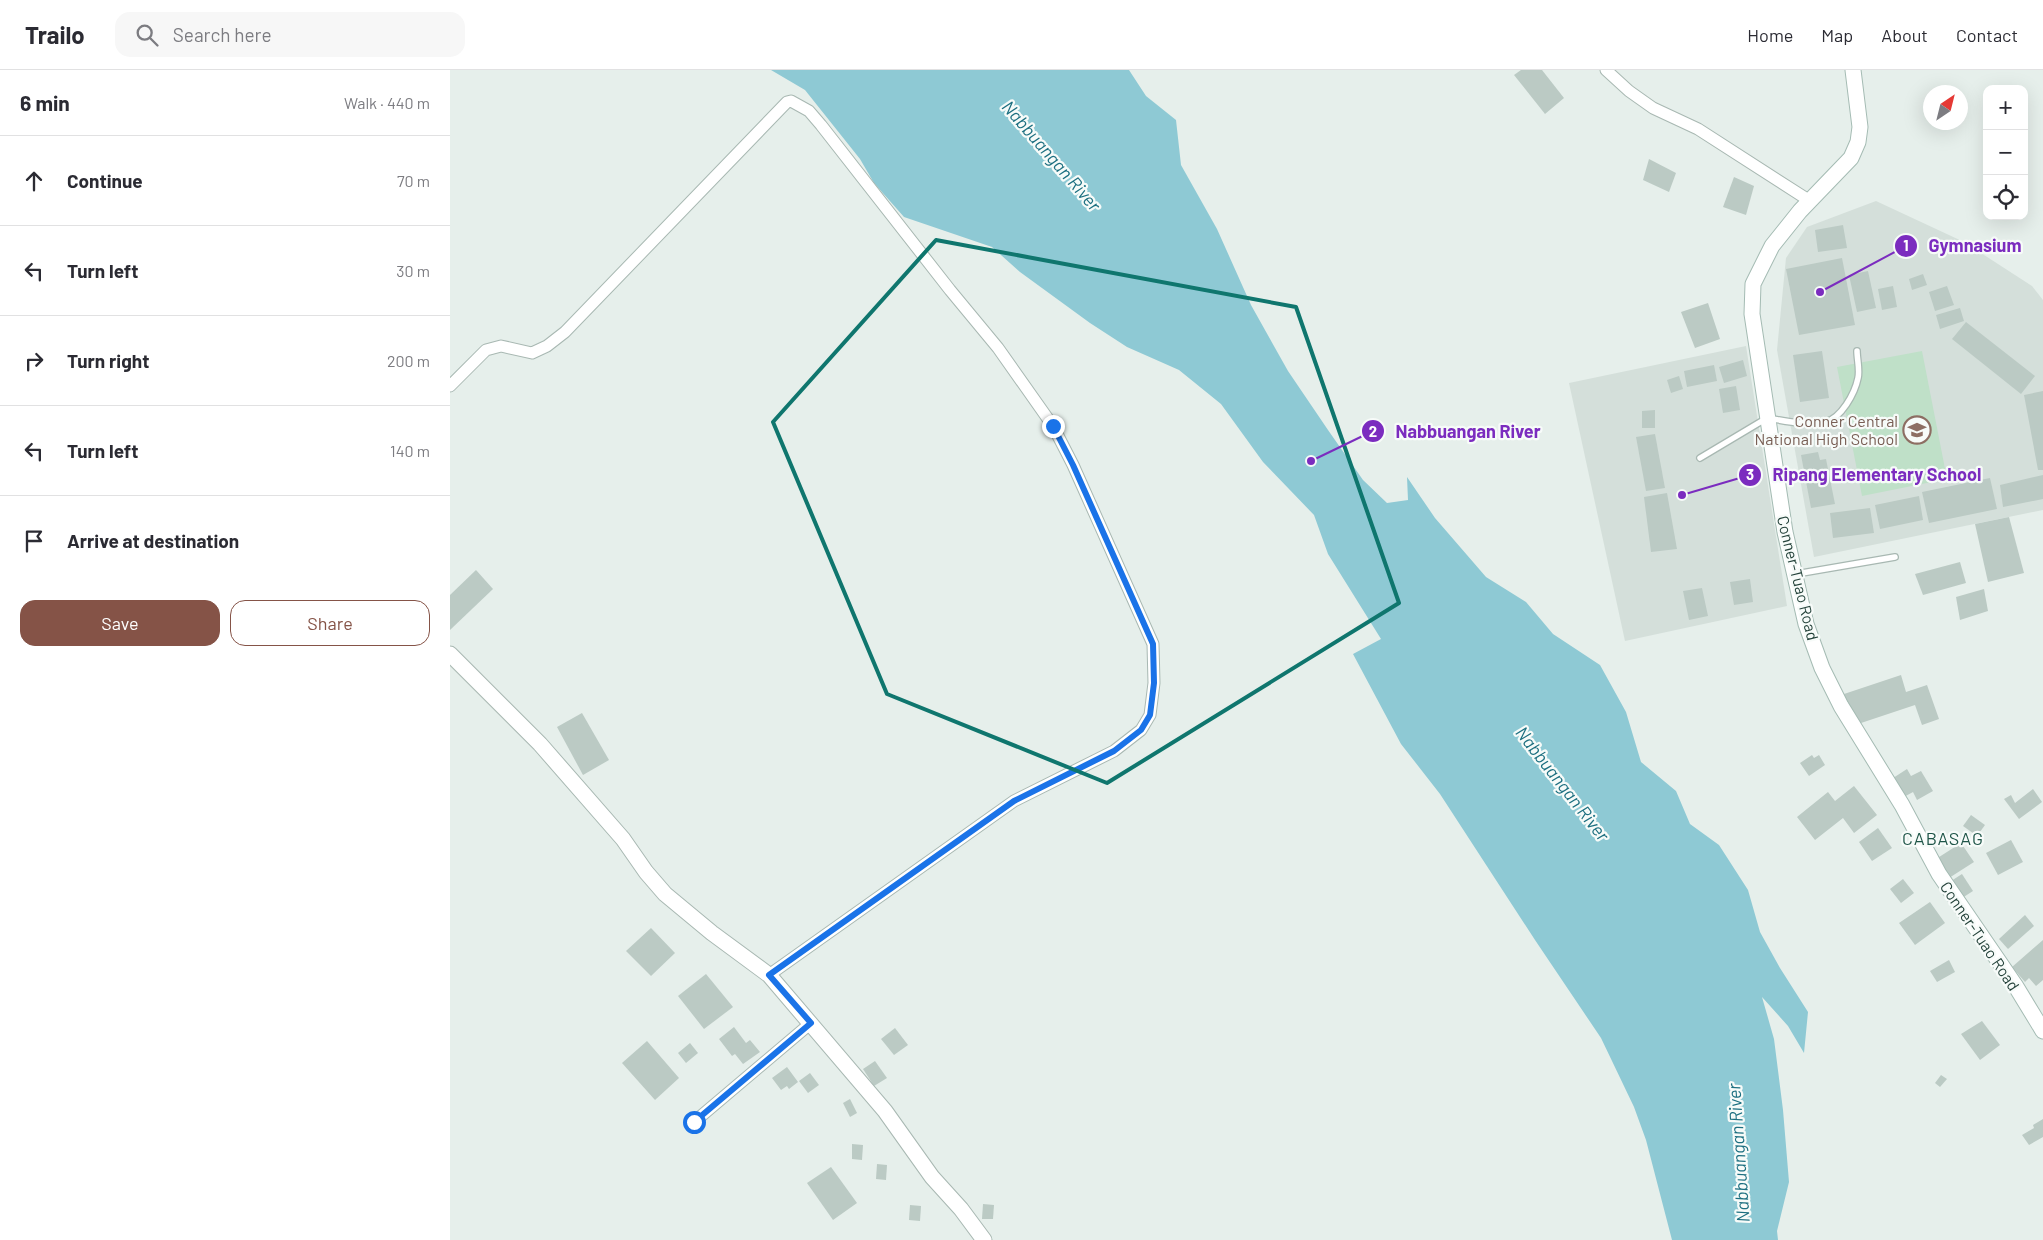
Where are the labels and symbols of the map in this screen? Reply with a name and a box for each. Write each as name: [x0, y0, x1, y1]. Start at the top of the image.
north arrow: [1923, 85, 1968, 130]
water label: Nabbuangan River: [998, 96, 1106, 216]
callout: Gymnasium: [1893, 229, 2031, 262]
text: Gymnasium: [1929, 234, 2021, 256]
text: 1: [1903, 236, 1909, 254]
place label: Conner Central National High School: [1755, 411, 1898, 448]
route end: [1042, 415, 1065, 438]
callout: Nabbuangan River: [1360, 415, 1550, 448]
school or university icon: Conner Central National High School: [1902, 415, 1932, 445]
text: Nabbuangan River: [1395, 420, 1541, 442]
text: 2: [1369, 422, 1377, 440]
callout: Ripang Elementary School: [1737, 458, 1991, 491]
text: Ripang Elementary School: [1773, 463, 1981, 485]
text: 3: [1746, 465, 1754, 483]
street label: Conner-Tuao Road: [1774, 514, 1823, 642]
water label: Nabbuangan River: [1511, 722, 1615, 846]
district label: CABASAG: [1902, 827, 1984, 849]
street label: Conner-Tuao Road: [1937, 877, 2024, 994]
water label: Nabbuangan River: [1722, 1082, 1754, 1223]
route start: [683, 1111, 706, 1134]

